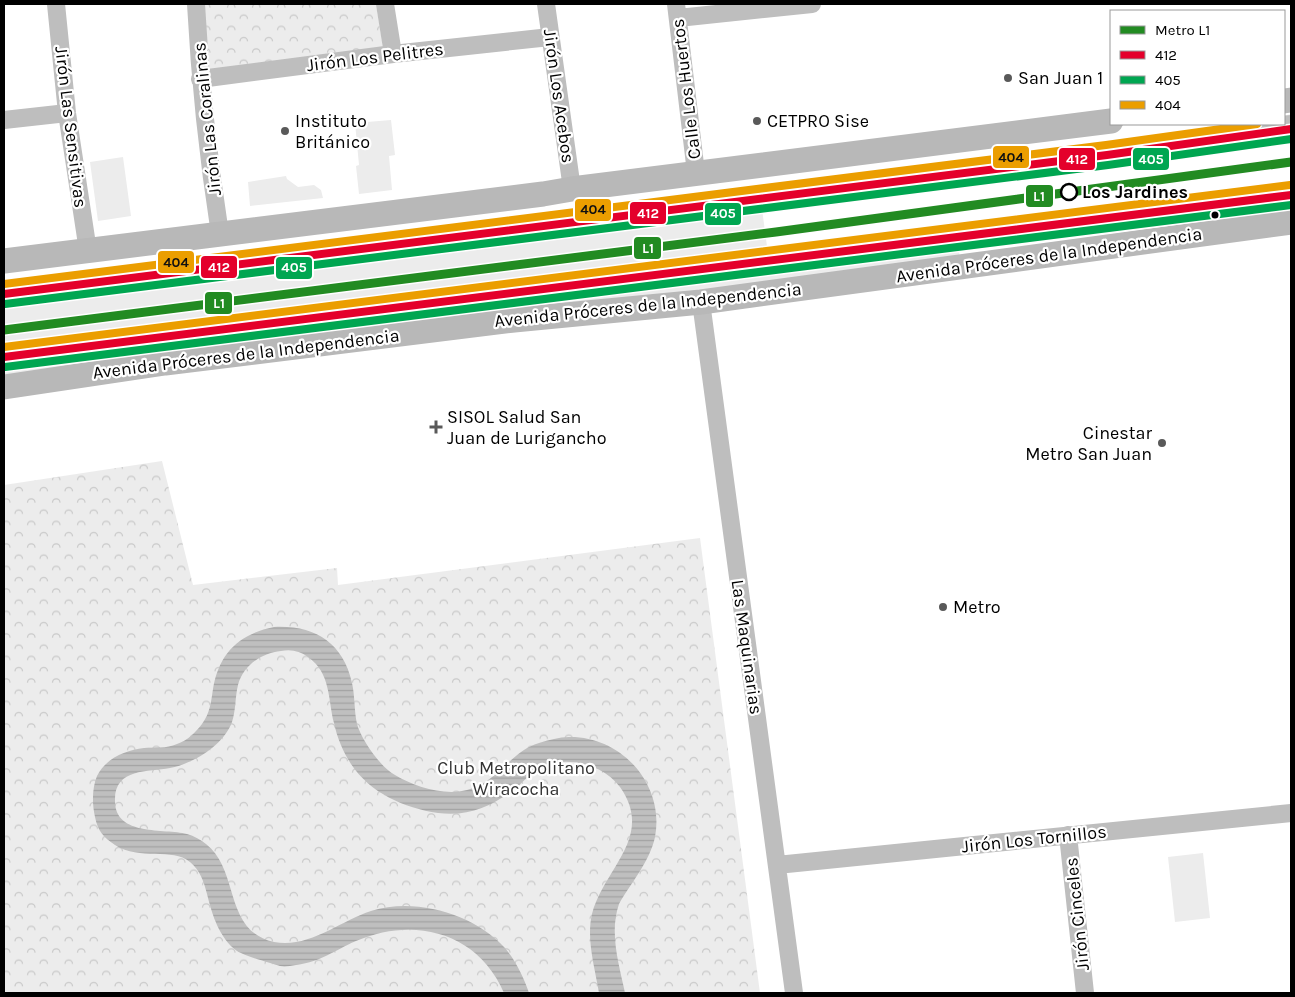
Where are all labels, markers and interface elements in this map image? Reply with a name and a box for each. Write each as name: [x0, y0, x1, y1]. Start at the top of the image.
legend: [1110, 10, 1285, 125]
street label: Calle Los Huertos: [666, 18, 706, 160]
text: Metro L1: [1155, 21, 1210, 39]
street label: Jirón Los Acebos: [539, 28, 579, 164]
street label: Jirón Los Pelitres: [305, 38, 445, 76]
street label: Jirón Las Coralinas: [188, 41, 226, 197]
street label: Jirón Las Sensitivas: [50, 45, 92, 209]
text: 412: [1155, 46, 1177, 64]
place label: San Juan 1: [1018, 67, 1103, 89]
text: 405: [1155, 71, 1181, 89]
marker: San Juan 1: [1002, 72, 1014, 84]
text: 404: [1155, 96, 1181, 114]
place label: Instituto Británico: [295, 110, 370, 153]
place label: CETPRO Sise: [767, 110, 869, 132]
marker: CETPRO Sise: [751, 115, 763, 127]
marker: Instituto Británico: [279, 125, 291, 137]
line badge: 404: [992, 145, 1030, 169]
line badge: 412: [1058, 147, 1096, 171]
line badge: 405: [1132, 147, 1170, 171]
text: 404: [998, 149, 1024, 166]
text: 412: [1066, 151, 1088, 168]
text: 405: [1138, 151, 1164, 168]
place label: Los Jardines: [1082, 181, 1188, 203]
marker: Los Jardines: [1060, 183, 1078, 201]
line badge: L1: [1025, 184, 1054, 208]
text: L1: [1033, 188, 1045, 205]
line badge: 404: [574, 198, 612, 222]
text: 404: [580, 201, 606, 218]
line badge: 412: [629, 201, 667, 225]
line badge: 405: [704, 202, 742, 226]
text: 412: [637, 205, 659, 222]
text: 405: [710, 205, 736, 222]
unlabelled marker: [1210, 210, 1220, 220]
street label: Avenida Próceres de la Independencia: [895, 223, 1203, 287]
line badge: L1: [633, 236, 662, 260]
text: L1: [642, 240, 654, 257]
line badge: 404: [157, 250, 195, 274]
text: 404: [163, 254, 189, 271]
line badge: 412: [200, 255, 238, 279]
line badge: 405: [275, 256, 313, 280]
text: 412: [208, 259, 230, 276]
text: 405: [281, 259, 307, 276]
street label: Avenida Próceres de la Independencia: [493, 278, 803, 332]
line badge: L1: [204, 291, 233, 315]
text: L1: [213, 295, 225, 312]
street label: Avenida Próceres de la Independencia: [91, 324, 401, 384]
place label: SISOL Salud San Juan de Lurigancho: [447, 406, 607, 449]
marker: SISOL Salud San Juan de Lurigancho: [429, 420, 443, 434]
place label: Cinestar Metro San Juan: [1025, 422, 1152, 465]
marker: Cinestar Metro San Juan: [1156, 437, 1168, 449]
street label: Las Maquinarias: [727, 578, 767, 716]
place label: Metro: [953, 596, 1001, 618]
marker: Metro: [937, 601, 949, 613]
park label: Club Metropolitano Wiracocha: [437, 757, 595, 800]
street label: Jirón Los Tornillos: [960, 820, 1108, 858]
street label: Jirón Cinceles: [1060, 856, 1094, 972]

